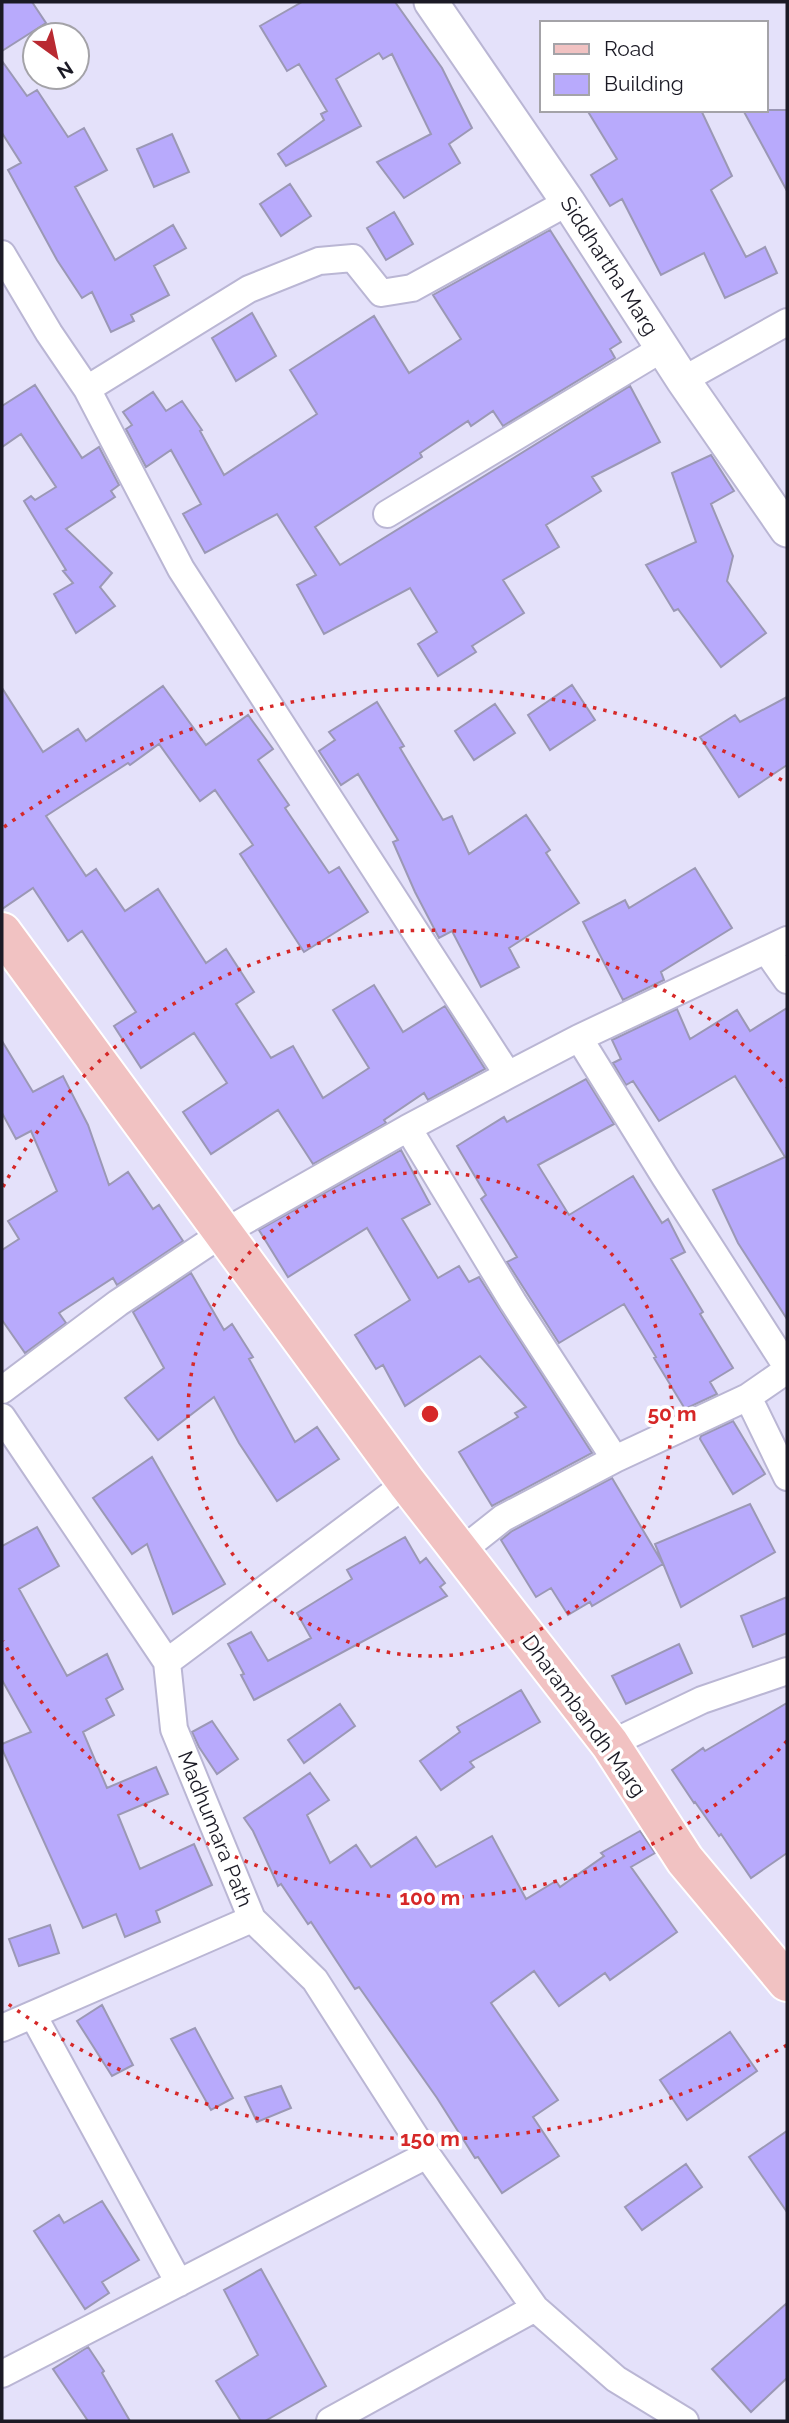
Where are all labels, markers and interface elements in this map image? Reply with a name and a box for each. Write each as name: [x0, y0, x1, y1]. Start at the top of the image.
north arrow: [21, 21, 91, 91]
legend: [540, 21, 768, 112]
text: Road: [604, 36, 654, 61]
text: N: [53, 57, 77, 83]
text: Building: [604, 71, 684, 96]
street label: Siddhartha Marg: [555, 192, 664, 340]
text: 50 m: [647, 1401, 697, 1426]
centre of rings: [418, 1402, 442, 1426]
street label: Dharambandh Marg: [517, 1630, 652, 1801]
street label: Madhumara Path: [173, 1747, 258, 1910]
text: 100 m: [400, 1885, 460, 1910]
text: 150 m: [400, 2126, 460, 2151]

